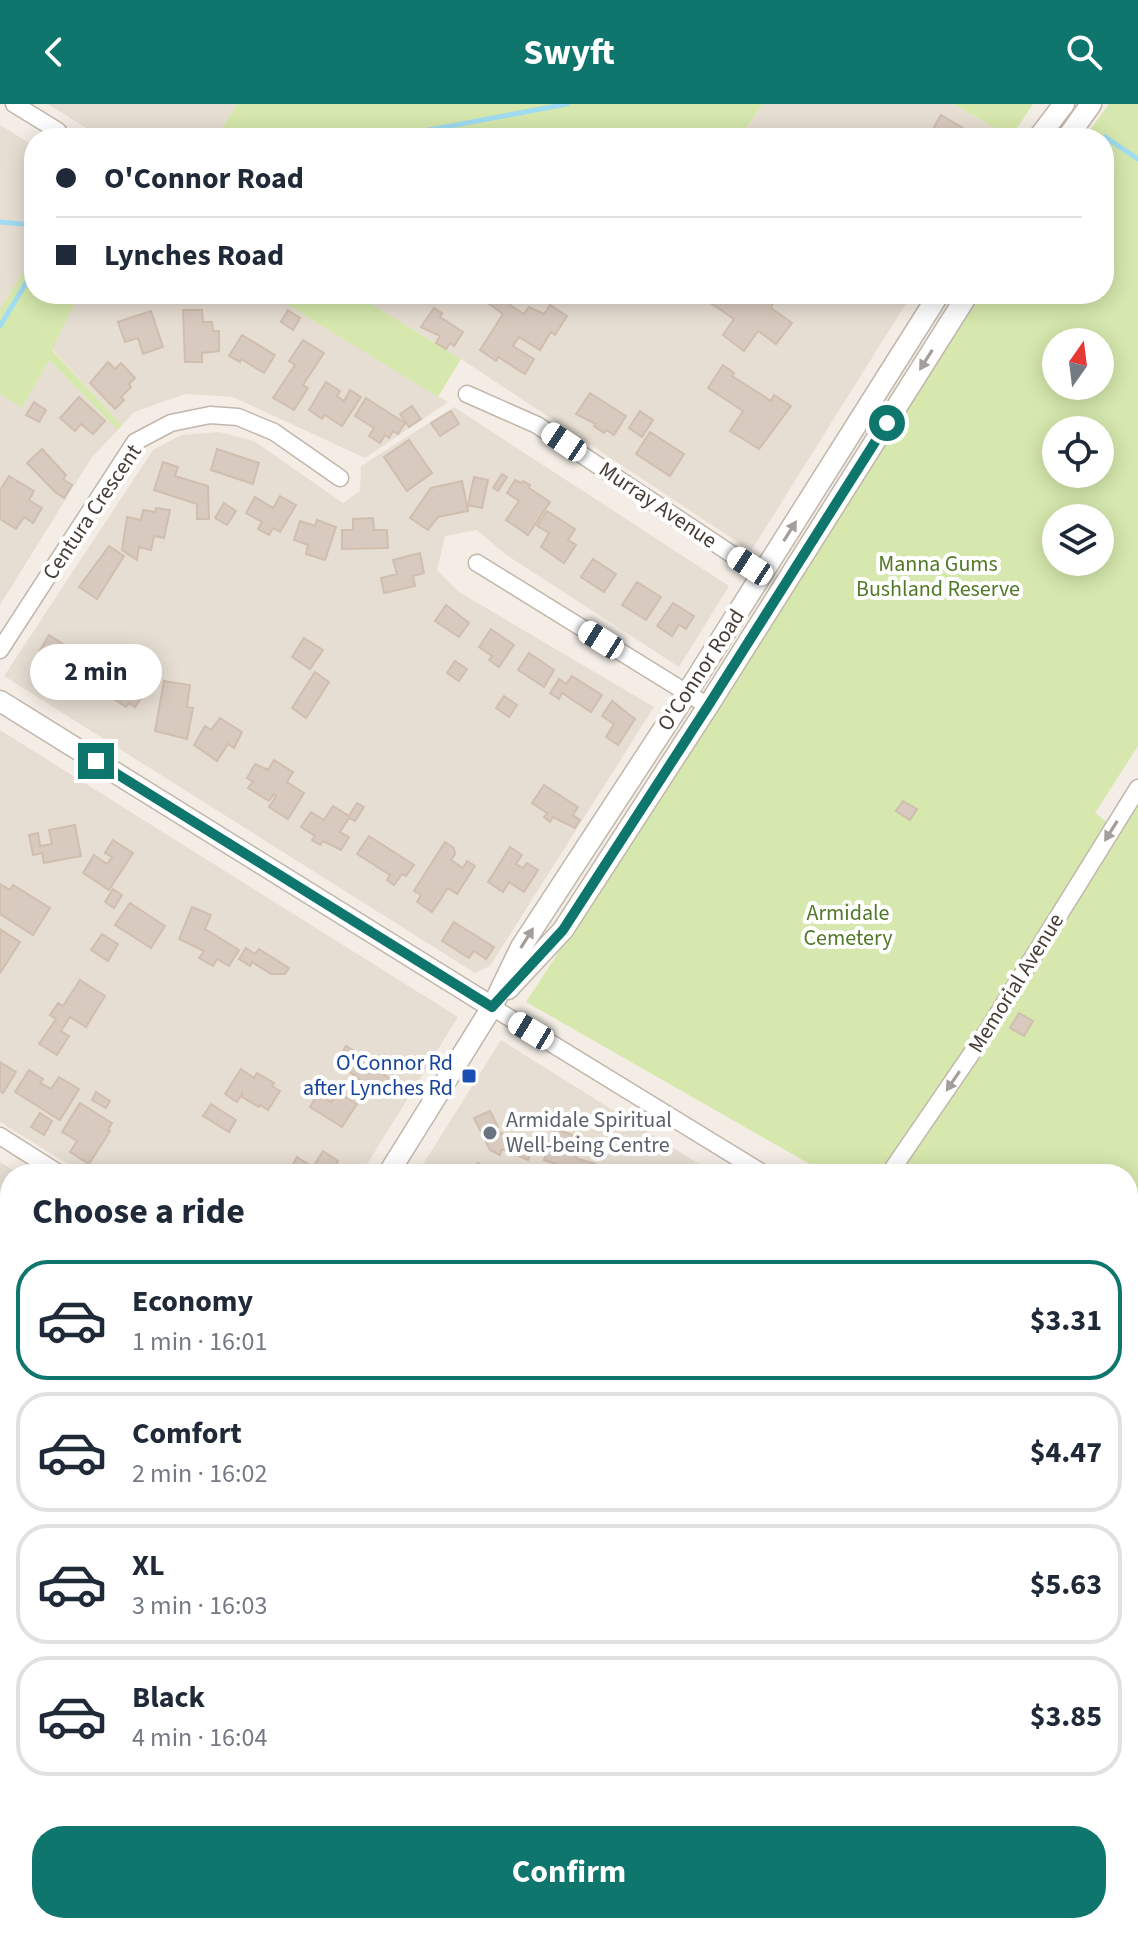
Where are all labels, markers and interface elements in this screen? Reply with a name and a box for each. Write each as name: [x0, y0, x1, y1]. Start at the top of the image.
text: Swyft: [523, 27, 615, 78]
icon: back: [32, 30, 76, 74]
icon: search: [1062, 30, 1106, 74]
text: O'Connor Road: [104, 157, 304, 200]
text: Lynches Road: [104, 234, 284, 277]
north arrow: [1042, 328, 1114, 400]
map controls: [1042, 328, 1114, 576]
one-way arrow: [920, 349, 934, 371]
route start: [869, 405, 905, 441]
button: locate: [1042, 416, 1114, 488]
car: [537, 419, 591, 465]
street label: Centura Crescent: [35, 437, 150, 586]
street label: Murray Avenue: [593, 454, 724, 556]
button: layers: [1042, 504, 1114, 576]
one-way arrow: [783, 520, 797, 542]
car: [723, 543, 777, 589]
park label: Manna Gums Bushland Reserve: [856, 548, 1020, 605]
street label: O'Connor Road: [650, 603, 752, 737]
car: [574, 617, 628, 663]
callout: 2 min: [30, 645, 162, 701]
text: 2 min: [64, 653, 128, 690]
route end: [78, 743, 114, 779]
one-way arrow: [1105, 820, 1119, 842]
park label: Armidale Cemetery: [804, 897, 893, 954]
street label: Memorial Avenue: [960, 907, 1072, 1059]
one-way arrow: [520, 927, 534, 949]
car: [504, 1008, 558, 1054]
place label: O'Connor Rd after Lynches Rd: [303, 1047, 453, 1104]
marker: O'Connor Rd after Lynches Rd: [460, 1067, 478, 1085]
one-way arrow: [946, 1070, 960, 1092]
place label: Armidale Spiritual Well-being Centre: [506, 1104, 672, 1161]
marker: Armidale Spiritual Well-being Centre: [481, 1124, 499, 1142]
text: Choose a ride: [32, 1186, 245, 1237]
text: Economy: [132, 1280, 253, 1323]
icon: car: [36, 1284, 108, 1356]
text: $3.31: [1030, 1299, 1102, 1342]
text: 1 min · 16:01: [132, 1323, 267, 1360]
text: Comfort: [132, 1412, 242, 1455]
icon: car: [36, 1416, 108, 1488]
text: $4.47: [1030, 1431, 1102, 1474]
text: 2 min · 16:02: [132, 1455, 267, 1492]
text: XL: [132, 1544, 165, 1587]
icon: car: [36, 1548, 108, 1620]
text: $5.63: [1030, 1563, 1102, 1606]
text: 3 min · 16:03: [132, 1587, 267, 1624]
text: Black: [132, 1676, 205, 1719]
icon: car: [36, 1680, 108, 1752]
text: $3.85: [1030, 1695, 1102, 1738]
text: 4 min · 16:04: [132, 1719, 267, 1756]
button: Confirm: [32, 1826, 1106, 1918]

